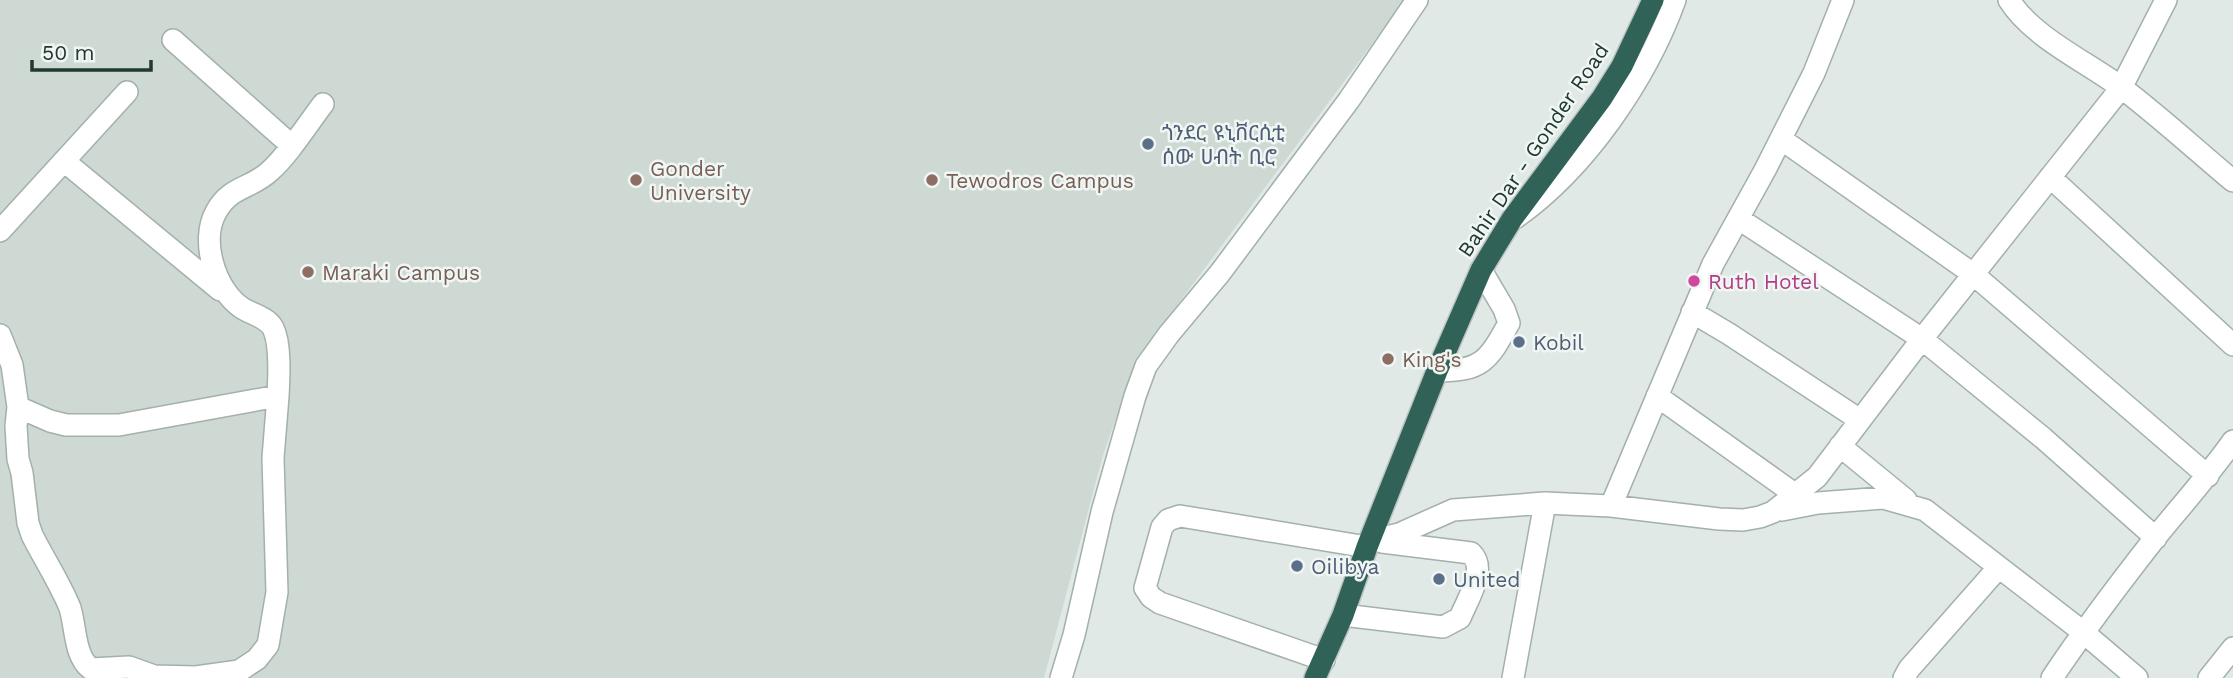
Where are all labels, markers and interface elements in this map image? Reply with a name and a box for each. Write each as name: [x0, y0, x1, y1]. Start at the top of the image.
scale bar: [32, 28, 150, 72]
street label: Bahir Dar - Gonder Road: [1452, 38, 1614, 262]
text: 50 m: [42, 40, 94, 65]
place label: ጎንደር ዩኒቨርሲቲ ሰው ሀብት ቢሮ: [1162, 120, 1285, 169]
marker: ጎንደር ዩኒቨርሲቲ ሰው ሀብት ቢሮ: [1140, 136, 1156, 152]
place label: Gonder University: [650, 156, 751, 205]
place label: Tewodros Campus: [946, 168, 1134, 193]
marker: Gonder University: [628, 172, 644, 188]
marker: Tewodros Campus: [924, 172, 940, 188]
place label: Maraki Campus: [322, 260, 480, 285]
marker: Maraki Campus: [300, 264, 316, 280]
place label: Ruth Hotel: [1708, 269, 1819, 294]
marker: Ruth Hotel: [1686, 273, 1702, 289]
place label: Kobil: [1533, 330, 1584, 355]
marker: Kobil: [1511, 334, 1527, 350]
place label: King's: [1402, 347, 1461, 372]
marker: King's: [1380, 351, 1396, 367]
place label: Oilibya: [1311, 554, 1380, 579]
marker: Oilibya: [1289, 558, 1305, 574]
place label: United: [1453, 567, 1520, 592]
marker: United: [1431, 571, 1447, 587]

